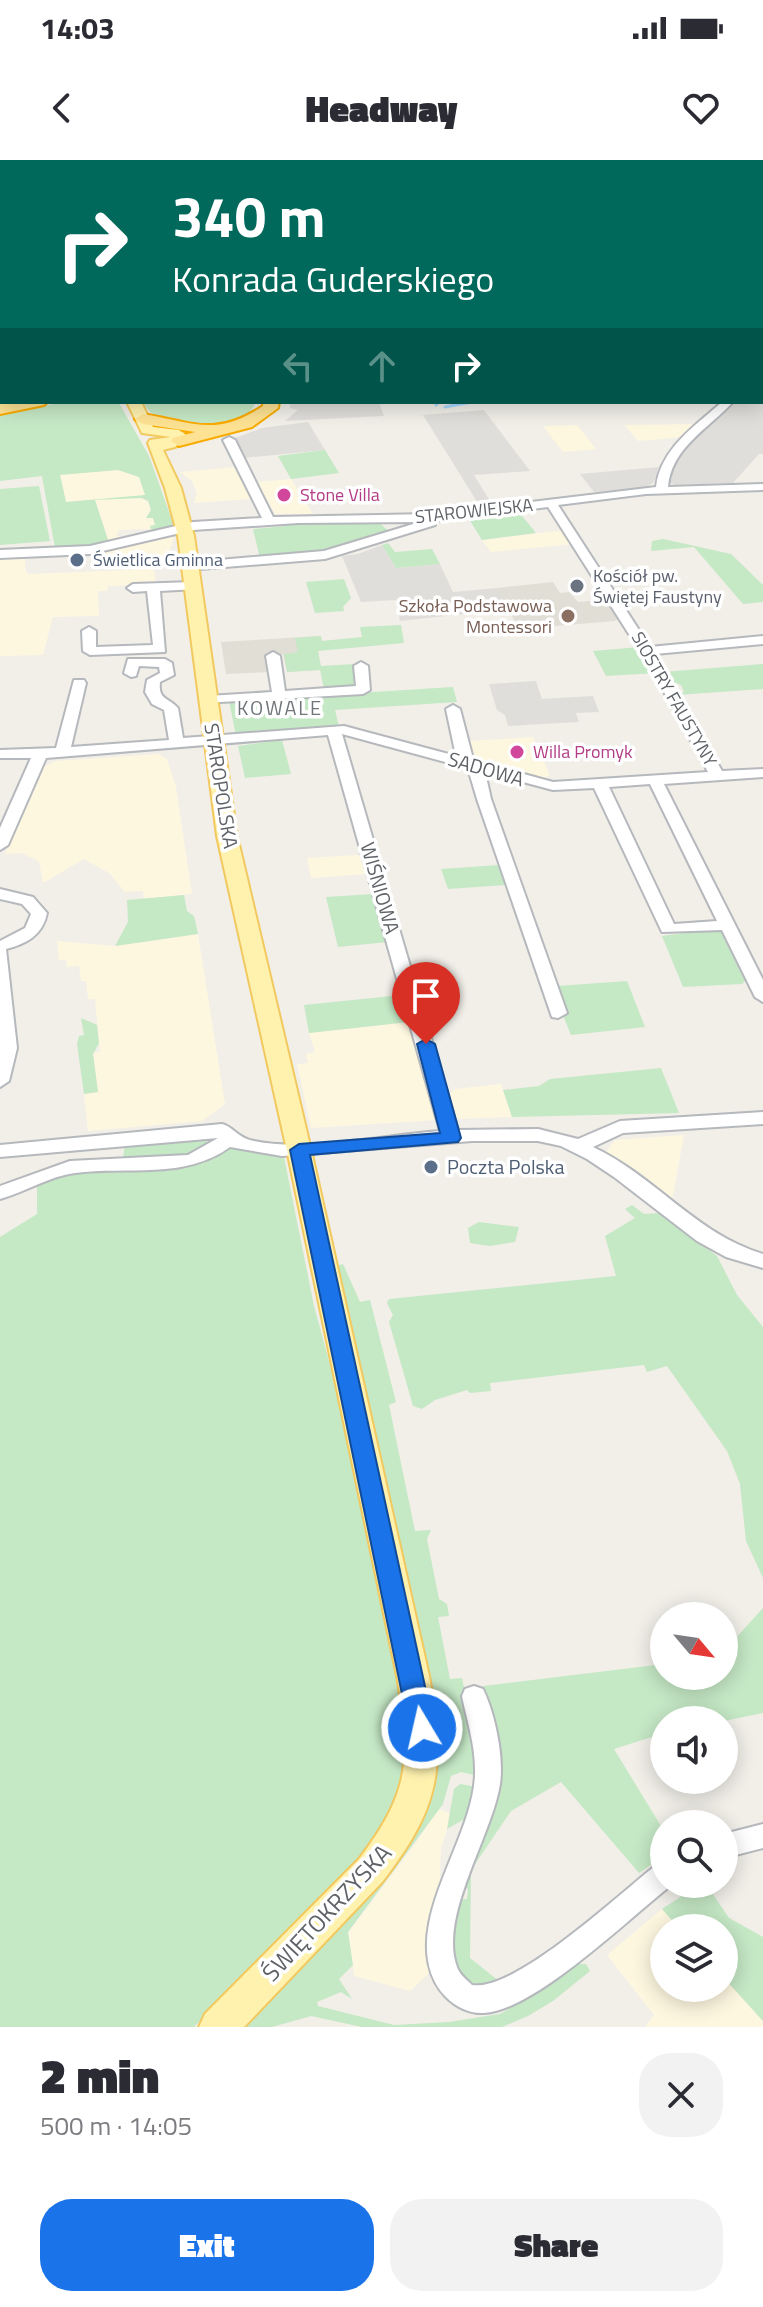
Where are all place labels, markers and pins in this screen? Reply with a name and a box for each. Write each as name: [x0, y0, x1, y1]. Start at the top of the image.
place label: Stone Villa: [300, 481, 380, 508]
marker: Stone Villa: [275, 486, 293, 504]
place label: Świetlica Gminna: [93, 546, 223, 573]
marker: Świetlica Gminna: [68, 551, 86, 569]
place label: Kościół pw. Świętej Faustyny: [593, 562, 722, 610]
marker: Kościół pw. Świętej Faustyny: [568, 577, 586, 595]
place label: Szkoła Podstawowa Montessori: [399, 592, 552, 640]
marker: Szkoła Podstawowa Montessori: [559, 607, 577, 625]
place label: Willa Promyk: [533, 738, 633, 765]
marker: Willa Promyk: [508, 743, 526, 761]
pin: [392, 962, 460, 1044]
place label: Poczta Polska: [447, 1151, 564, 1182]
marker: Poczta Polska: [422, 1158, 440, 1176]

